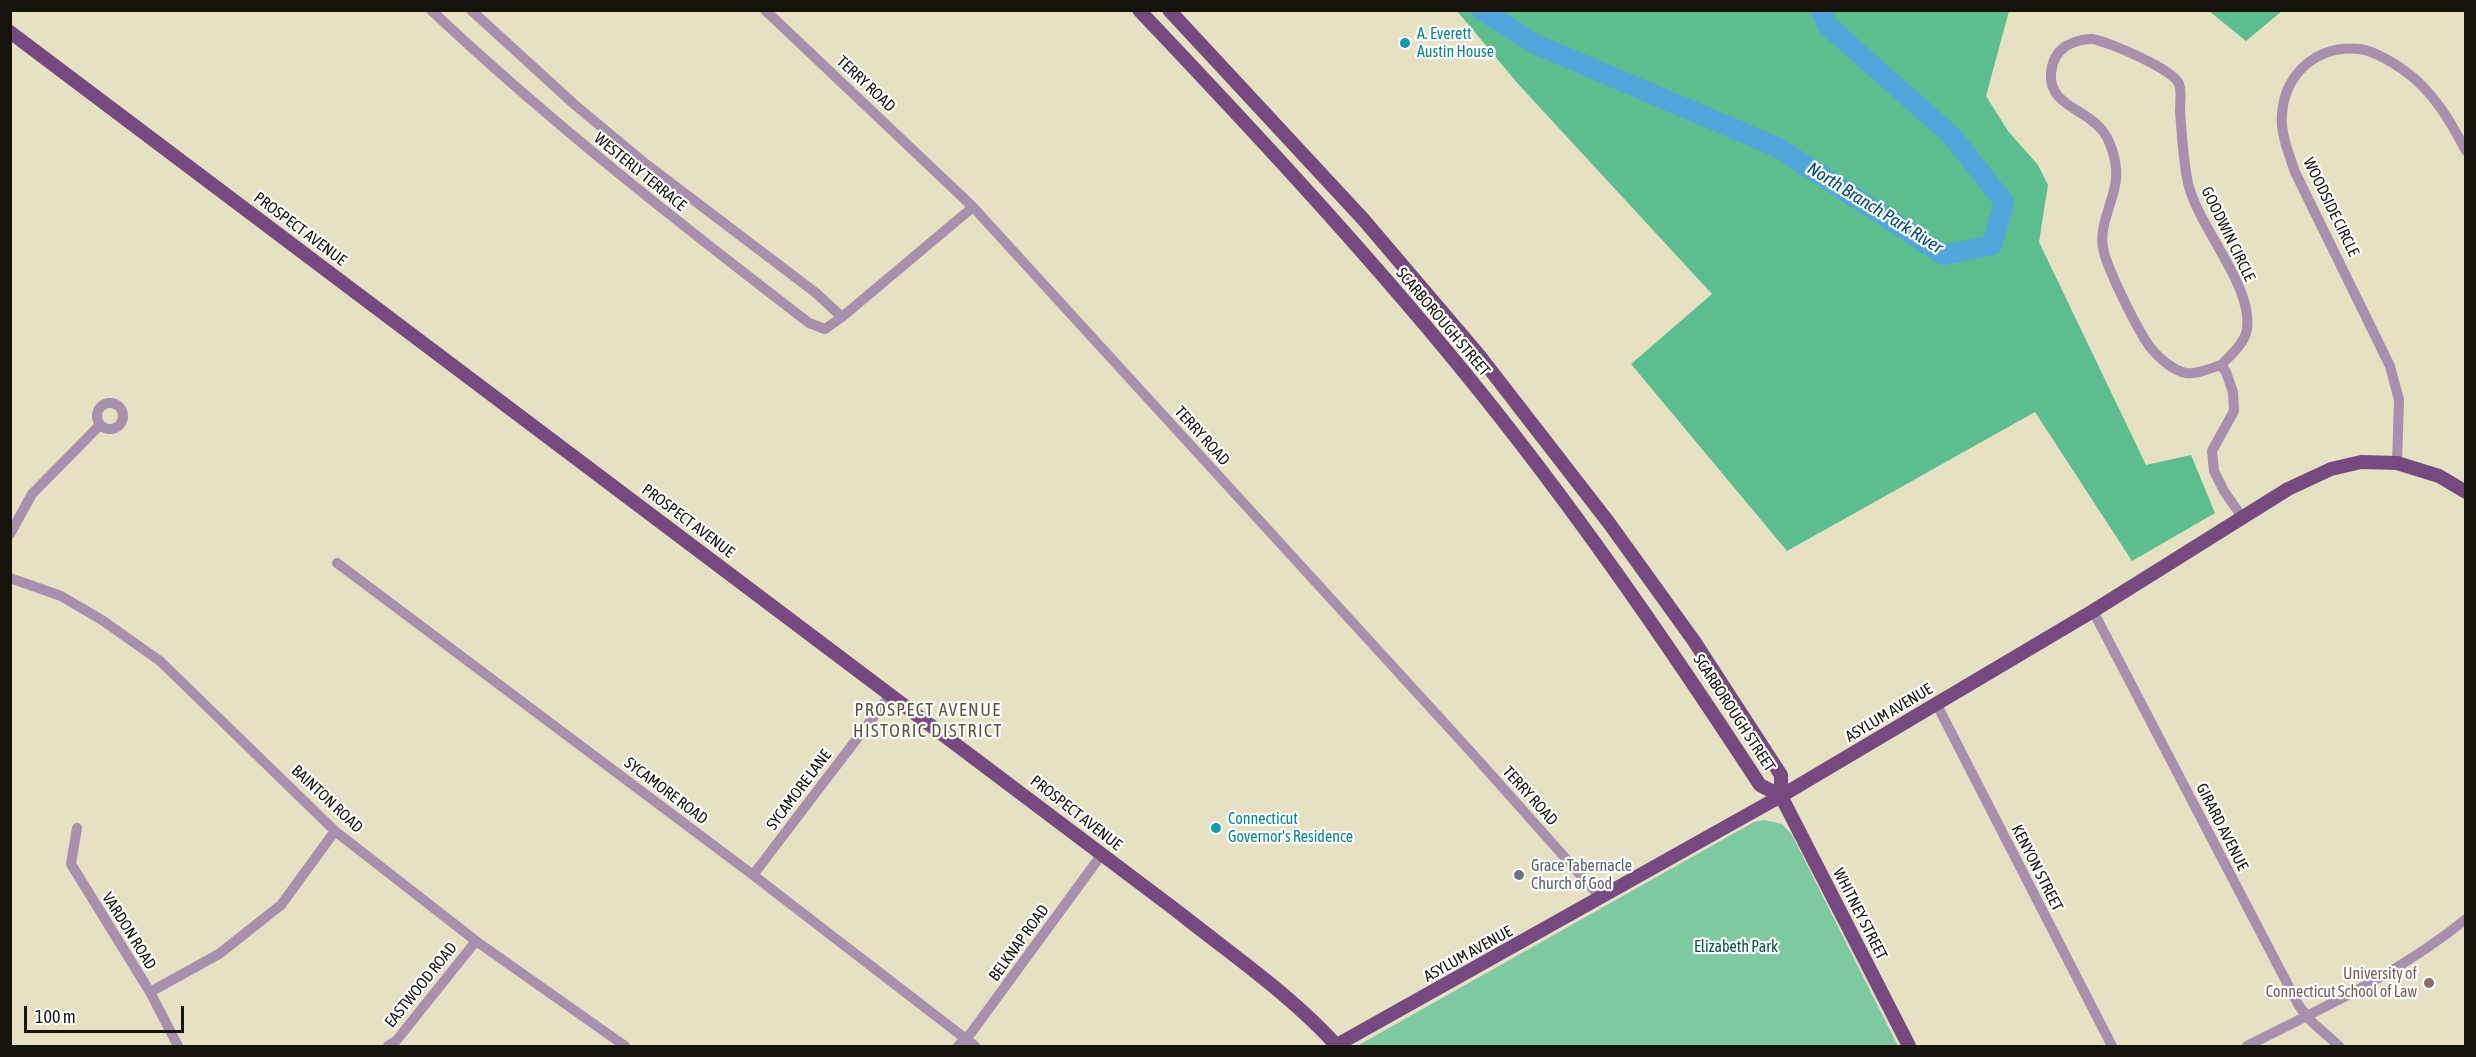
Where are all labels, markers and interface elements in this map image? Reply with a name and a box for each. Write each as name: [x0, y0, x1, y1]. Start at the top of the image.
place label: A. Everett Austin House: [1417, 24, 1494, 62]
marker: A. Everett Austin House: [1398, 36, 1412, 50]
street label: TERRY ROAD: [833, 52, 899, 116]
street label: WESTERLY TERRACE: [590, 129, 690, 215]
street label: WOODSIDE CIRCLE: [2299, 155, 2363, 259]
water label: North Branch Park River: [1803, 158, 1947, 258]
street label: GOODWIN CIRCLE: [2197, 184, 2259, 284]
street label: PROSPECT AVENUE: [250, 188, 350, 270]
street label: SCARBOROUGH STREET: [1392, 264, 1494, 380]
street label: TERRY ROAD: [1170, 402, 1234, 470]
street label: PROSPECT AVENUE: [638, 480, 738, 562]
street label: SCARBOROUGH STREET: [1689, 651, 1779, 775]
street label: ASYLUM AVENUE: [1842, 680, 1936, 746]
district label: PROSPECT AVENUE HISTORIC DISTRICT: [853, 699, 1003, 742]
street label: SYCAMORE LANE: [763, 746, 835, 834]
street label: SYCAMORE ROAD: [621, 753, 711, 829]
street label: BAINTON ROAD: [287, 761, 367, 837]
street label: TERRY ROAD: [1498, 762, 1562, 830]
street label: PROSPECT AVENUE: [1026, 771, 1126, 855]
street label: GIRARD AVENUE: [2192, 780, 2252, 874]
place label: Connecticut Governor's Residence: [1228, 809, 1353, 847]
marker: Connecticut Governor's Residence: [1209, 821, 1223, 835]
street label: KENYON STREET: [2007, 822, 2067, 914]
place label: Grace Tabernacle Church of God: [1531, 856, 1632, 894]
street label: WHITNEY STREET: [1829, 865, 1891, 963]
marker: Grace Tabernacle Church of God: [1512, 868, 1526, 882]
street label: VARDON ROAD: [98, 889, 160, 973]
street label: BELKNAP ROAD: [985, 901, 1053, 985]
street label: ASYLUM AVENUE: [1420, 922, 1516, 986]
park label: Elizabeth Park: [1694, 937, 1778, 957]
street label: EASTWOOD ROAD: [381, 939, 461, 1031]
place label: University of Connecticut School of Law: [2266, 964, 2417, 1002]
marker: University of Connecticut School of Law: [2422, 976, 2436, 990]
scale bar: [27, 994, 188, 1032]
text: 100 m: [35, 1006, 76, 1027]

